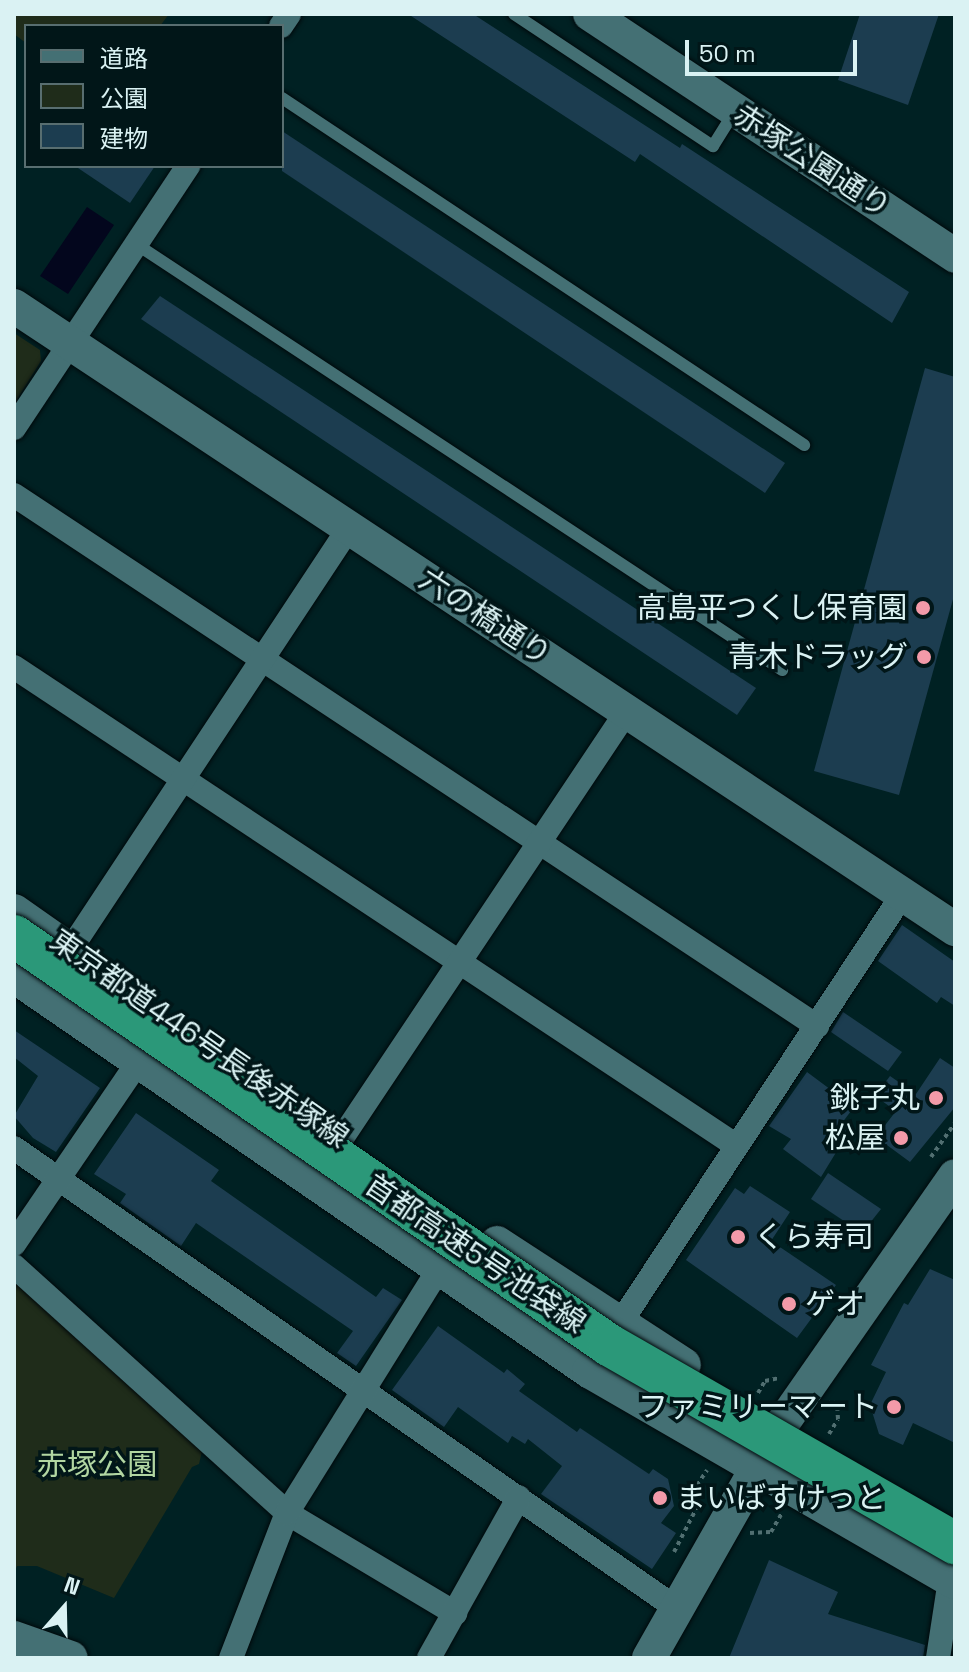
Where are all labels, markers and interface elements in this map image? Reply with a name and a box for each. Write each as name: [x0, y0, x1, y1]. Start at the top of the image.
legend: [24, 24, 284, 168]
scale bar: [689, 24, 861, 74]
text: 50 m: [699, 38, 756, 69]
text: 道路: [100, 43, 148, 74]
text: 公園: [100, 83, 148, 114]
street label: 赤塚公園通り: [727, 97, 897, 225]
text: 建物: [100, 123, 148, 154]
street label: 六の橋通り: [412, 561, 558, 673]
place label: 高島平つくし保育園: [637, 590, 907, 626]
marker: 高島平つくし保育園: [914, 599, 932, 617]
place label: 青木ドラッグ: [728, 639, 908, 675]
marker: 青木ドラッグ: [915, 648, 933, 666]
street label: 東京都道446号長後赤塚線: [43, 922, 355, 1156]
place label: 銚子丸: [830, 1080, 920, 1116]
marker: 銚子丸: [927, 1089, 945, 1107]
place label: 松屋: [825, 1120, 885, 1156]
marker: 松屋: [892, 1129, 910, 1147]
street label: 首都高速5号池袋線: [358, 1167, 592, 1341]
place label: くら寿司: [754, 1219, 874, 1255]
marker: くら寿司: [729, 1228, 747, 1246]
place label: ゲオ: [805, 1286, 865, 1322]
marker: ゲオ: [780, 1295, 798, 1313]
place label: ファミリーマート: [638, 1389, 878, 1425]
marker: ファミリーマート: [885, 1398, 903, 1416]
park label: 赤塚公園: [37, 1447, 157, 1483]
place label: まいばすけっと: [676, 1480, 886, 1516]
marker: まいばすけっと: [651, 1489, 669, 1507]
north arrow: [24, 1568, 104, 1648]
text: N: [60, 1570, 84, 1601]

